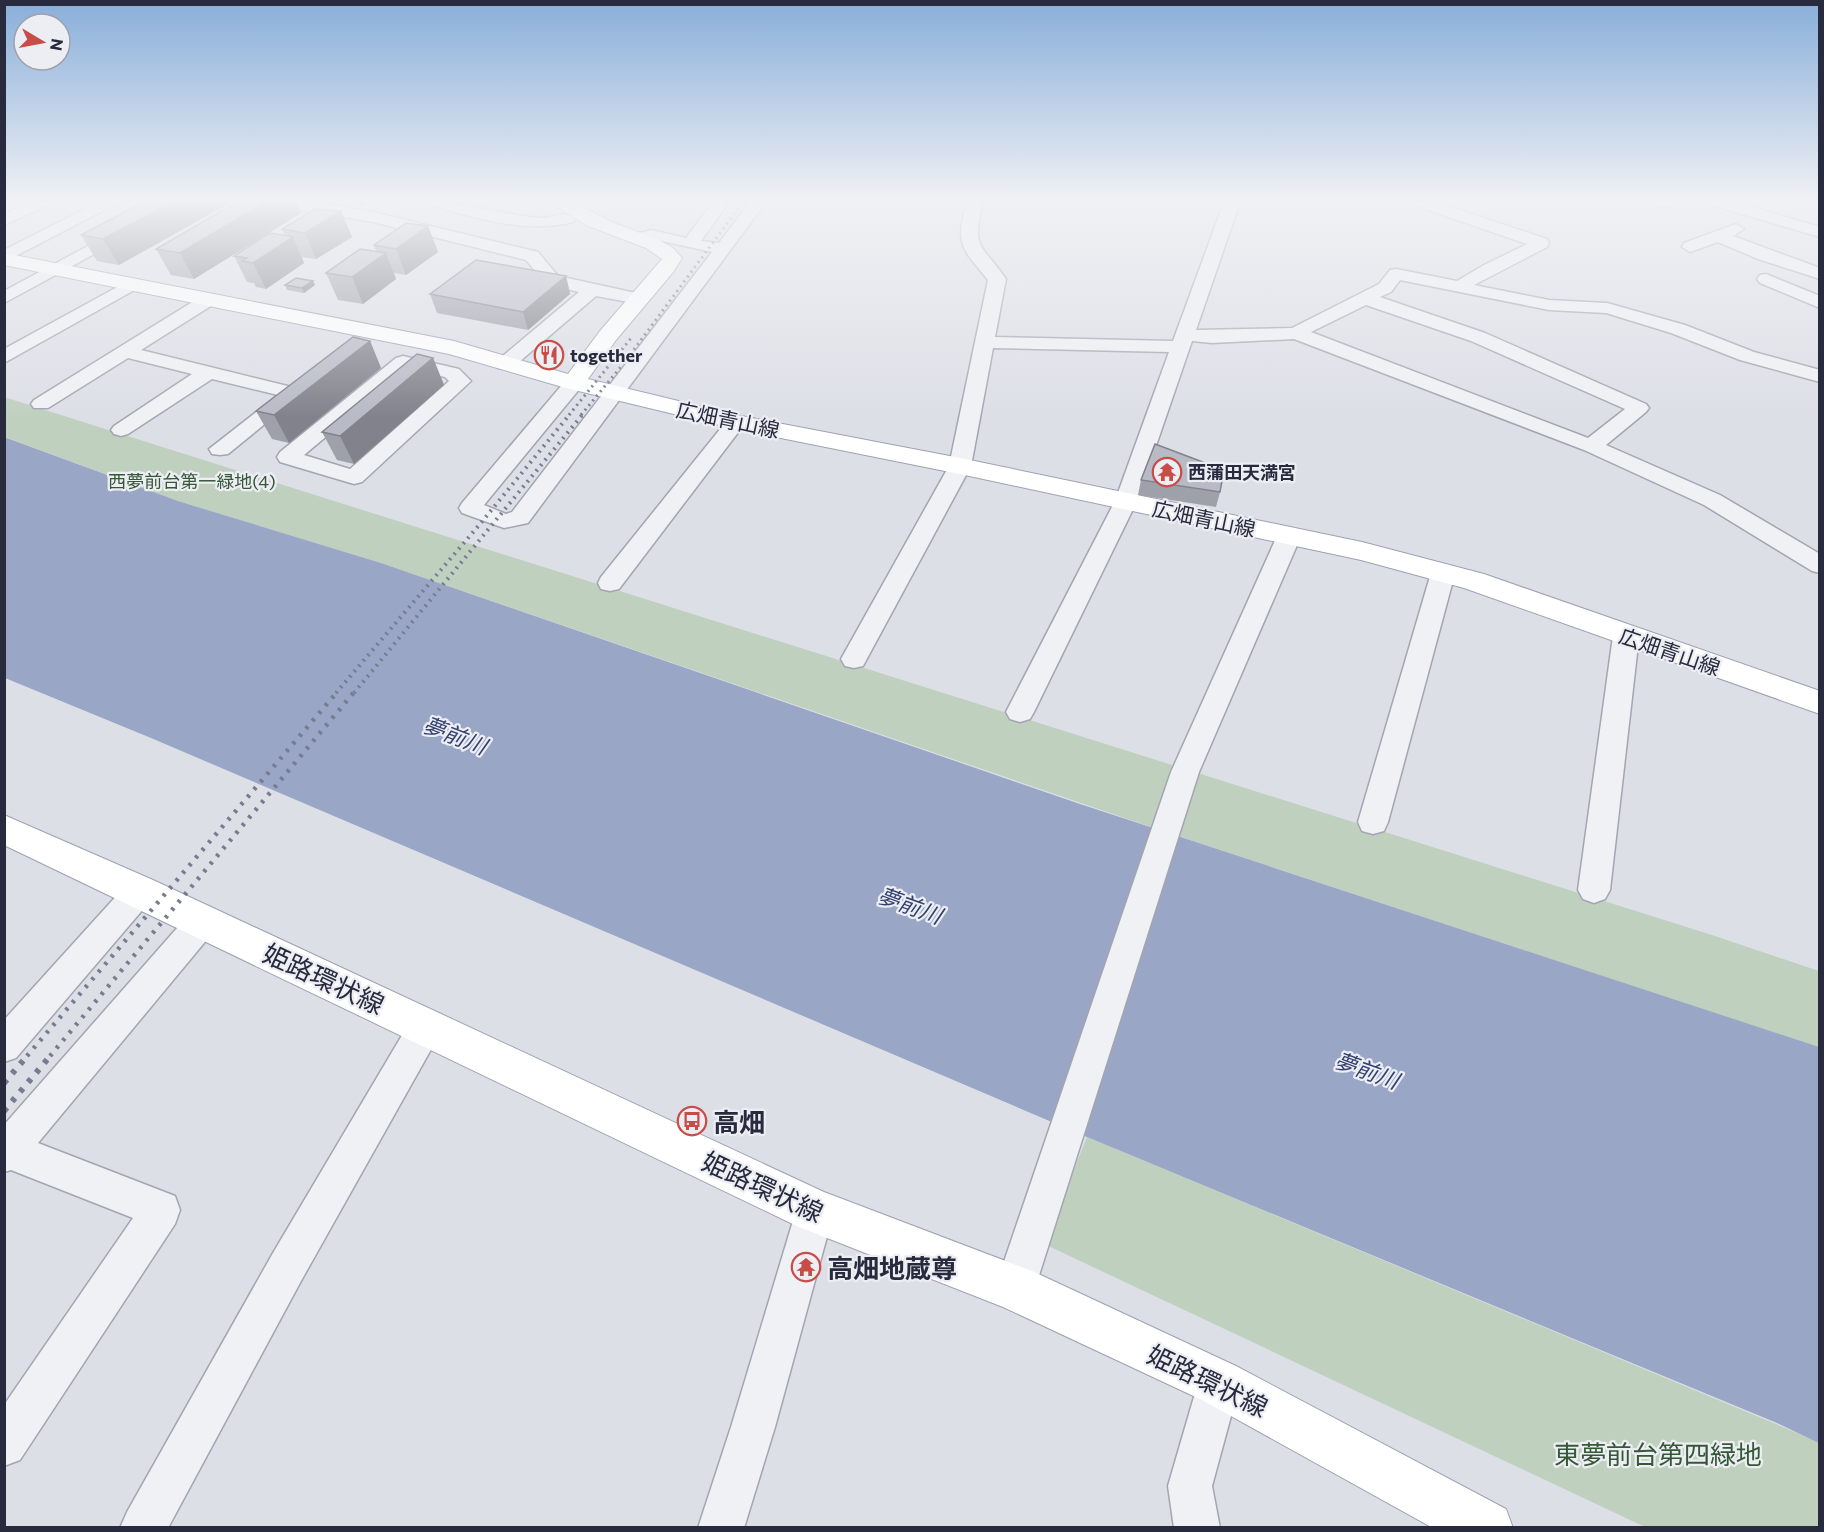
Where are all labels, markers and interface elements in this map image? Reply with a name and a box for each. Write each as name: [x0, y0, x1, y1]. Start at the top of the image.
north arrow: [12, 12, 72, 72]
text: N: [47, 37, 68, 52]
restaurant icon: together: [533, 339, 565, 371]
place label: together: [570, 344, 643, 366]
street label: 広畑青山線: [674, 396, 782, 442]
temple icon: 西蒲田天満宮: [1151, 456, 1183, 488]
place label: 西蒲田天満宮: [1188, 461, 1296, 483]
park label: 西夢前台第一緑地(4): [108, 470, 276, 492]
street label: 広畑青山線: [1150, 495, 1258, 541]
street label: 広畑青山線: [1616, 622, 1724, 680]
water label: 夢前川: [419, 711, 493, 760]
water label: 夢前川: [874, 881, 947, 930]
street label: 姫路環状線: [259, 936, 389, 1020]
water label: 夢前川: [1331, 1046, 1404, 1095]
bus stop icon: 高畑: [676, 1105, 708, 1137]
place label: 高畑: [713, 1106, 765, 1137]
street label: 姫路環状線: [698, 1144, 828, 1228]
temple icon: 高畑地蔵尊: [790, 1251, 822, 1283]
place label: 高畑地蔵尊: [827, 1252, 957, 1283]
street label: 姫路環状線: [1143, 1338, 1273, 1422]
park label: 東夢前台第四緑地: [1554, 1438, 1762, 1469]

